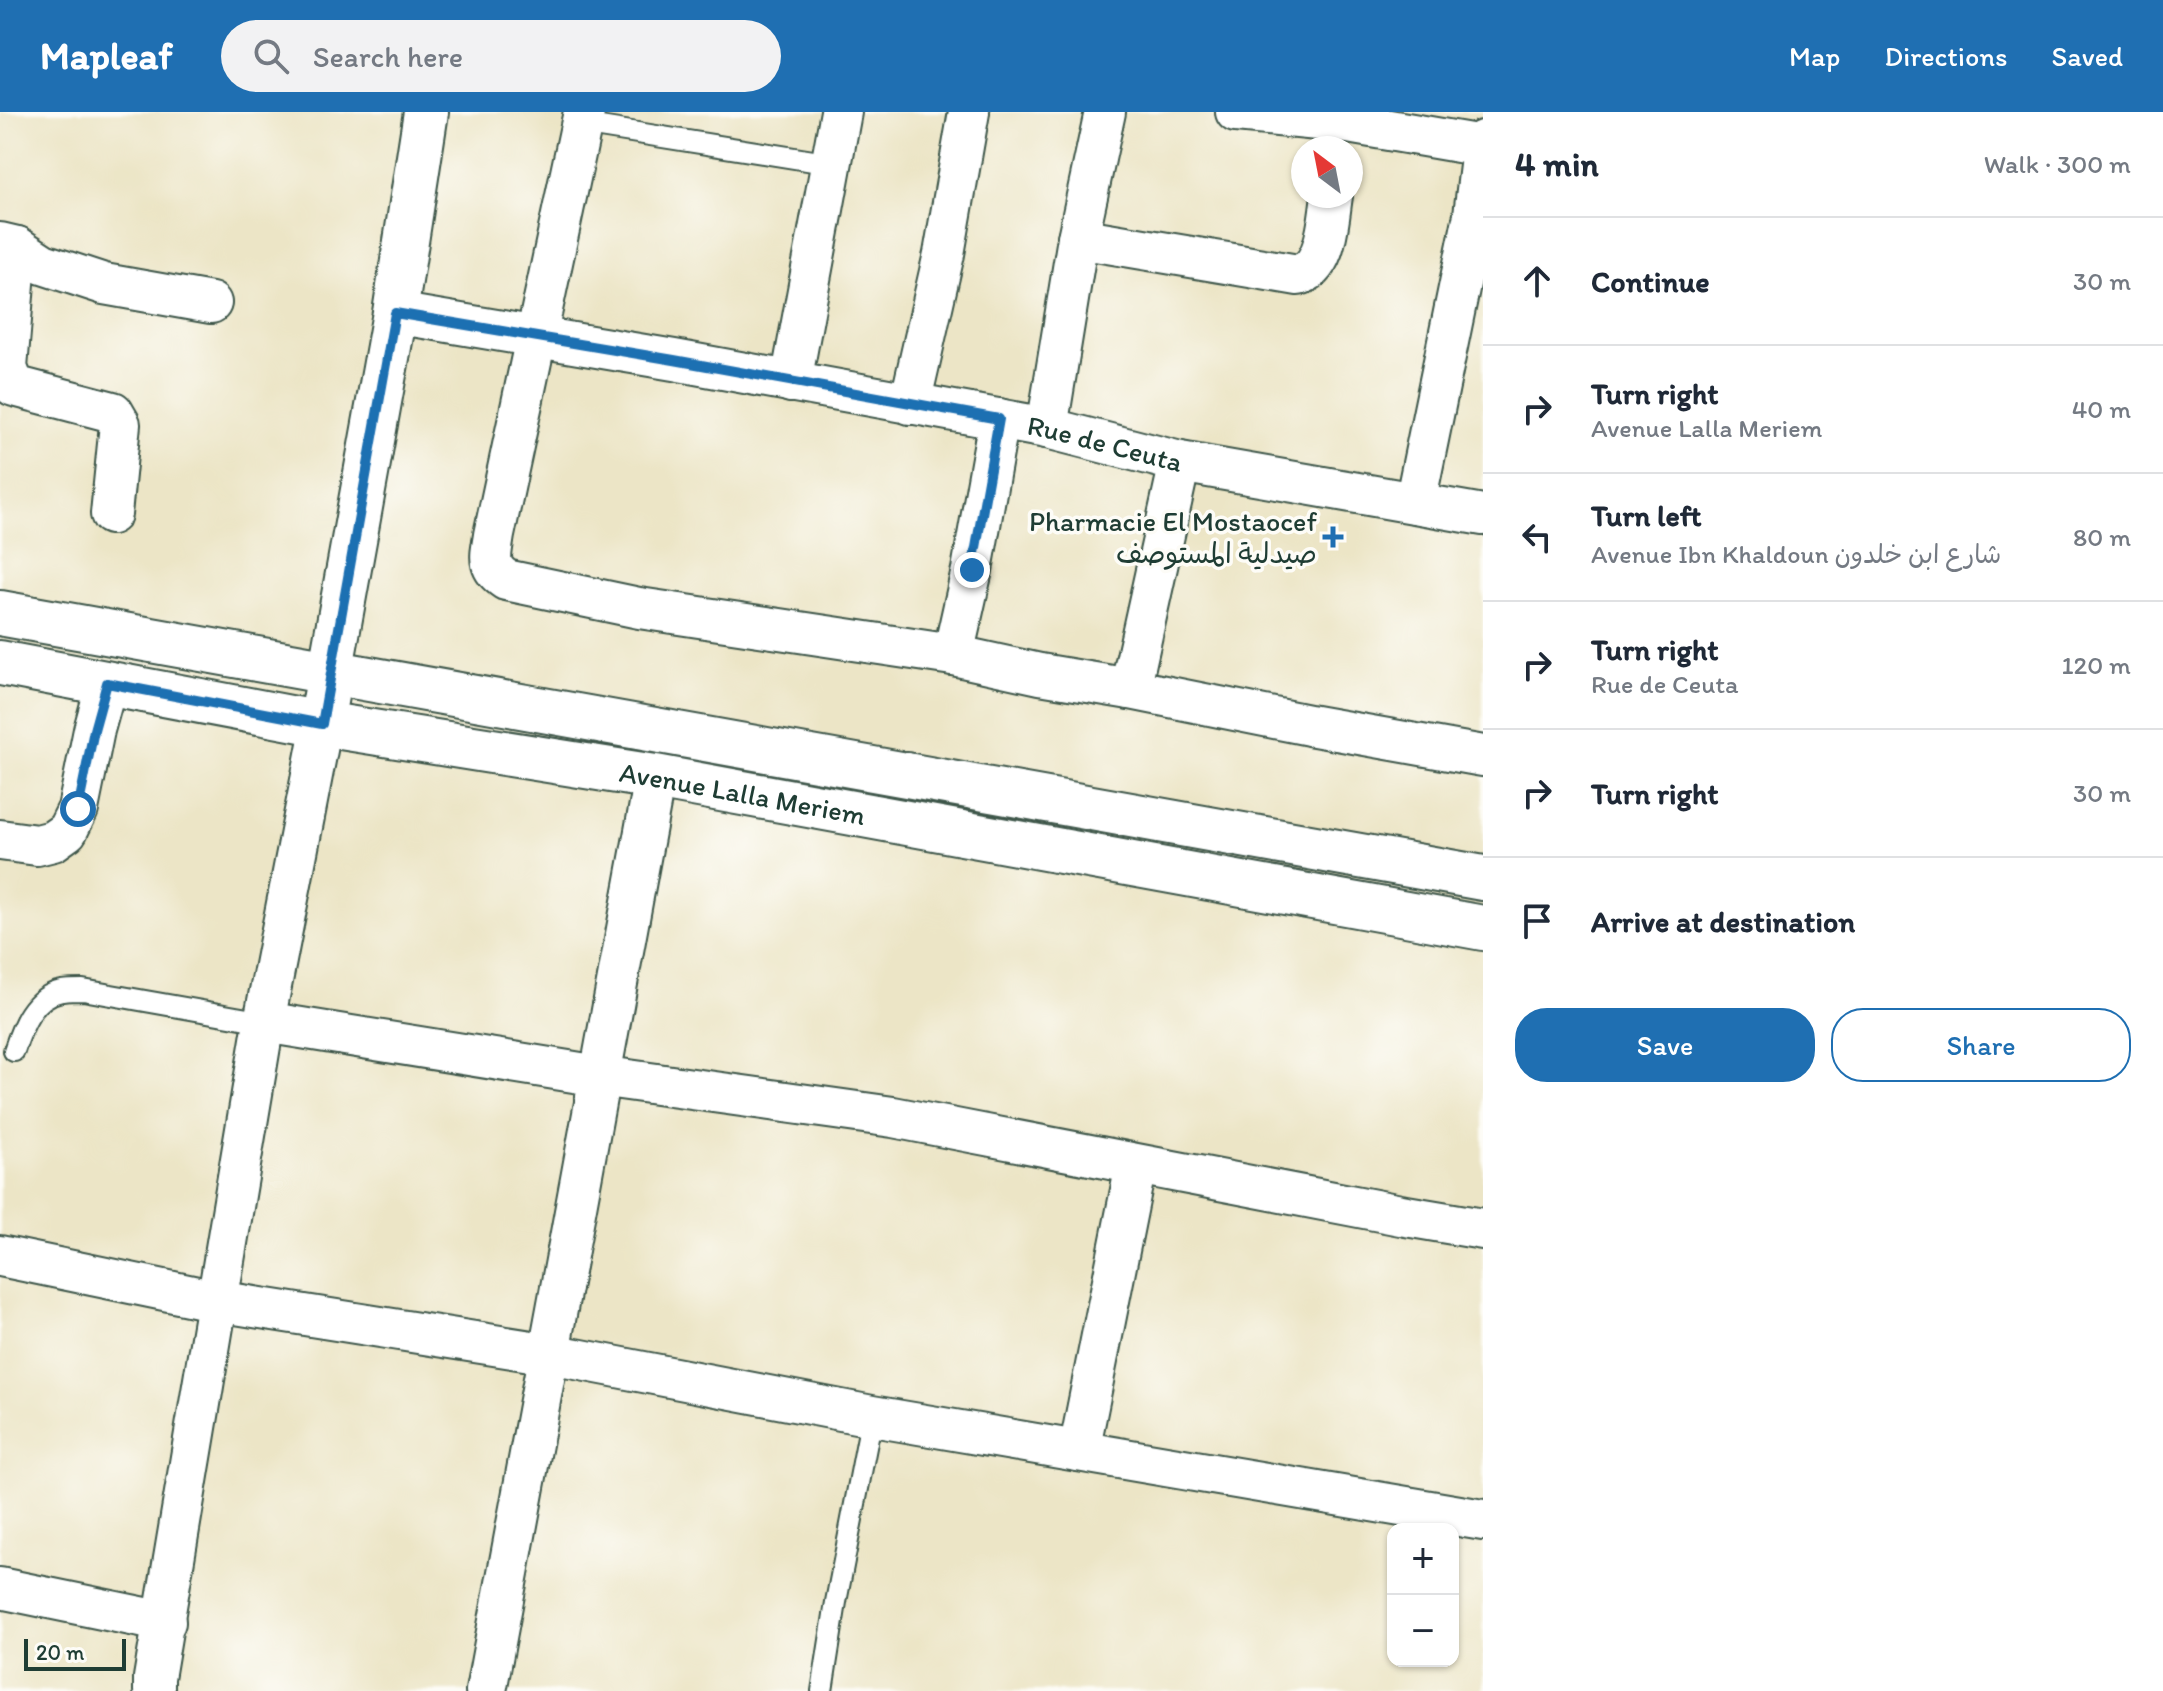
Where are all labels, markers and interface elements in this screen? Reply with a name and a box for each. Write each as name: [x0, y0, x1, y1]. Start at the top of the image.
search box: [221, 20, 781, 92]
text: Mapleaf: [40, 33, 173, 79]
icon: search: [249, 34, 293, 78]
text: Search here: [313, 38, 463, 75]
text: Map: [1789, 39, 1840, 73]
text: Directions: [1884, 39, 2008, 73]
text: Saved: [2052, 39, 2123, 73]
north arrow: [1291, 136, 1363, 208]
text: 4 min: [1515, 144, 1599, 185]
text: Walk · 300 m: [1984, 148, 2131, 180]
icon: ahead: [1515, 259, 1559, 303]
text: Continue: [1591, 263, 1710, 300]
text: 30 m: [2073, 265, 2131, 297]
text: Turn right: [1591, 375, 1719, 412]
icon: right: [1515, 387, 1559, 431]
text: 40 m: [2072, 393, 2131, 425]
street label: Rue de Ceuta: [1025, 408, 1187, 479]
text: Avenue Lalla Meriem: [1591, 412, 1822, 444]
text: Turn left: [1591, 497, 1702, 534]
place label: Pharmacie El Mostaocef صيدلية المستوصف: [1029, 504, 1317, 570]
icon: left: [1515, 515, 1559, 559]
text: 80 m: [2073, 521, 2131, 553]
marker: Pharmacie El Mostaocef صيدلية المستوصف: [1324, 528, 1342, 546]
text: Avenue Ibn Khaldoun شارع ابن خلدون: [1591, 538, 2001, 570]
route end: [954, 552, 990, 588]
text: Turn right: [1591, 631, 1719, 668]
icon: right: [1515, 643, 1559, 687]
text: 120 m: [2062, 649, 2131, 681]
text: Rue de Ceuta: [1591, 668, 1739, 700]
street label: Avenue Lalla Meriem: [617, 755, 869, 832]
icon: right: [1515, 771, 1559, 815]
text: Turn right: [1591, 775, 1719, 812]
text: 30 m: [2073, 777, 2131, 809]
route start: [60, 791, 96, 827]
icon: arrive: [1515, 899, 1559, 943]
text: Arrive at destination: [1591, 903, 1855, 940]
button: Save: [1515, 1008, 1815, 1082]
button: Share: [1831, 1008, 2131, 1082]
map controls: [1387, 1523, 1459, 1667]
button: +: [1387, 1523, 1459, 1595]
button: −: [1387, 1595, 1459, 1667]
scale bar: [24, 1635, 126, 1671]
text: 20 m: [36, 1639, 85, 1666]

